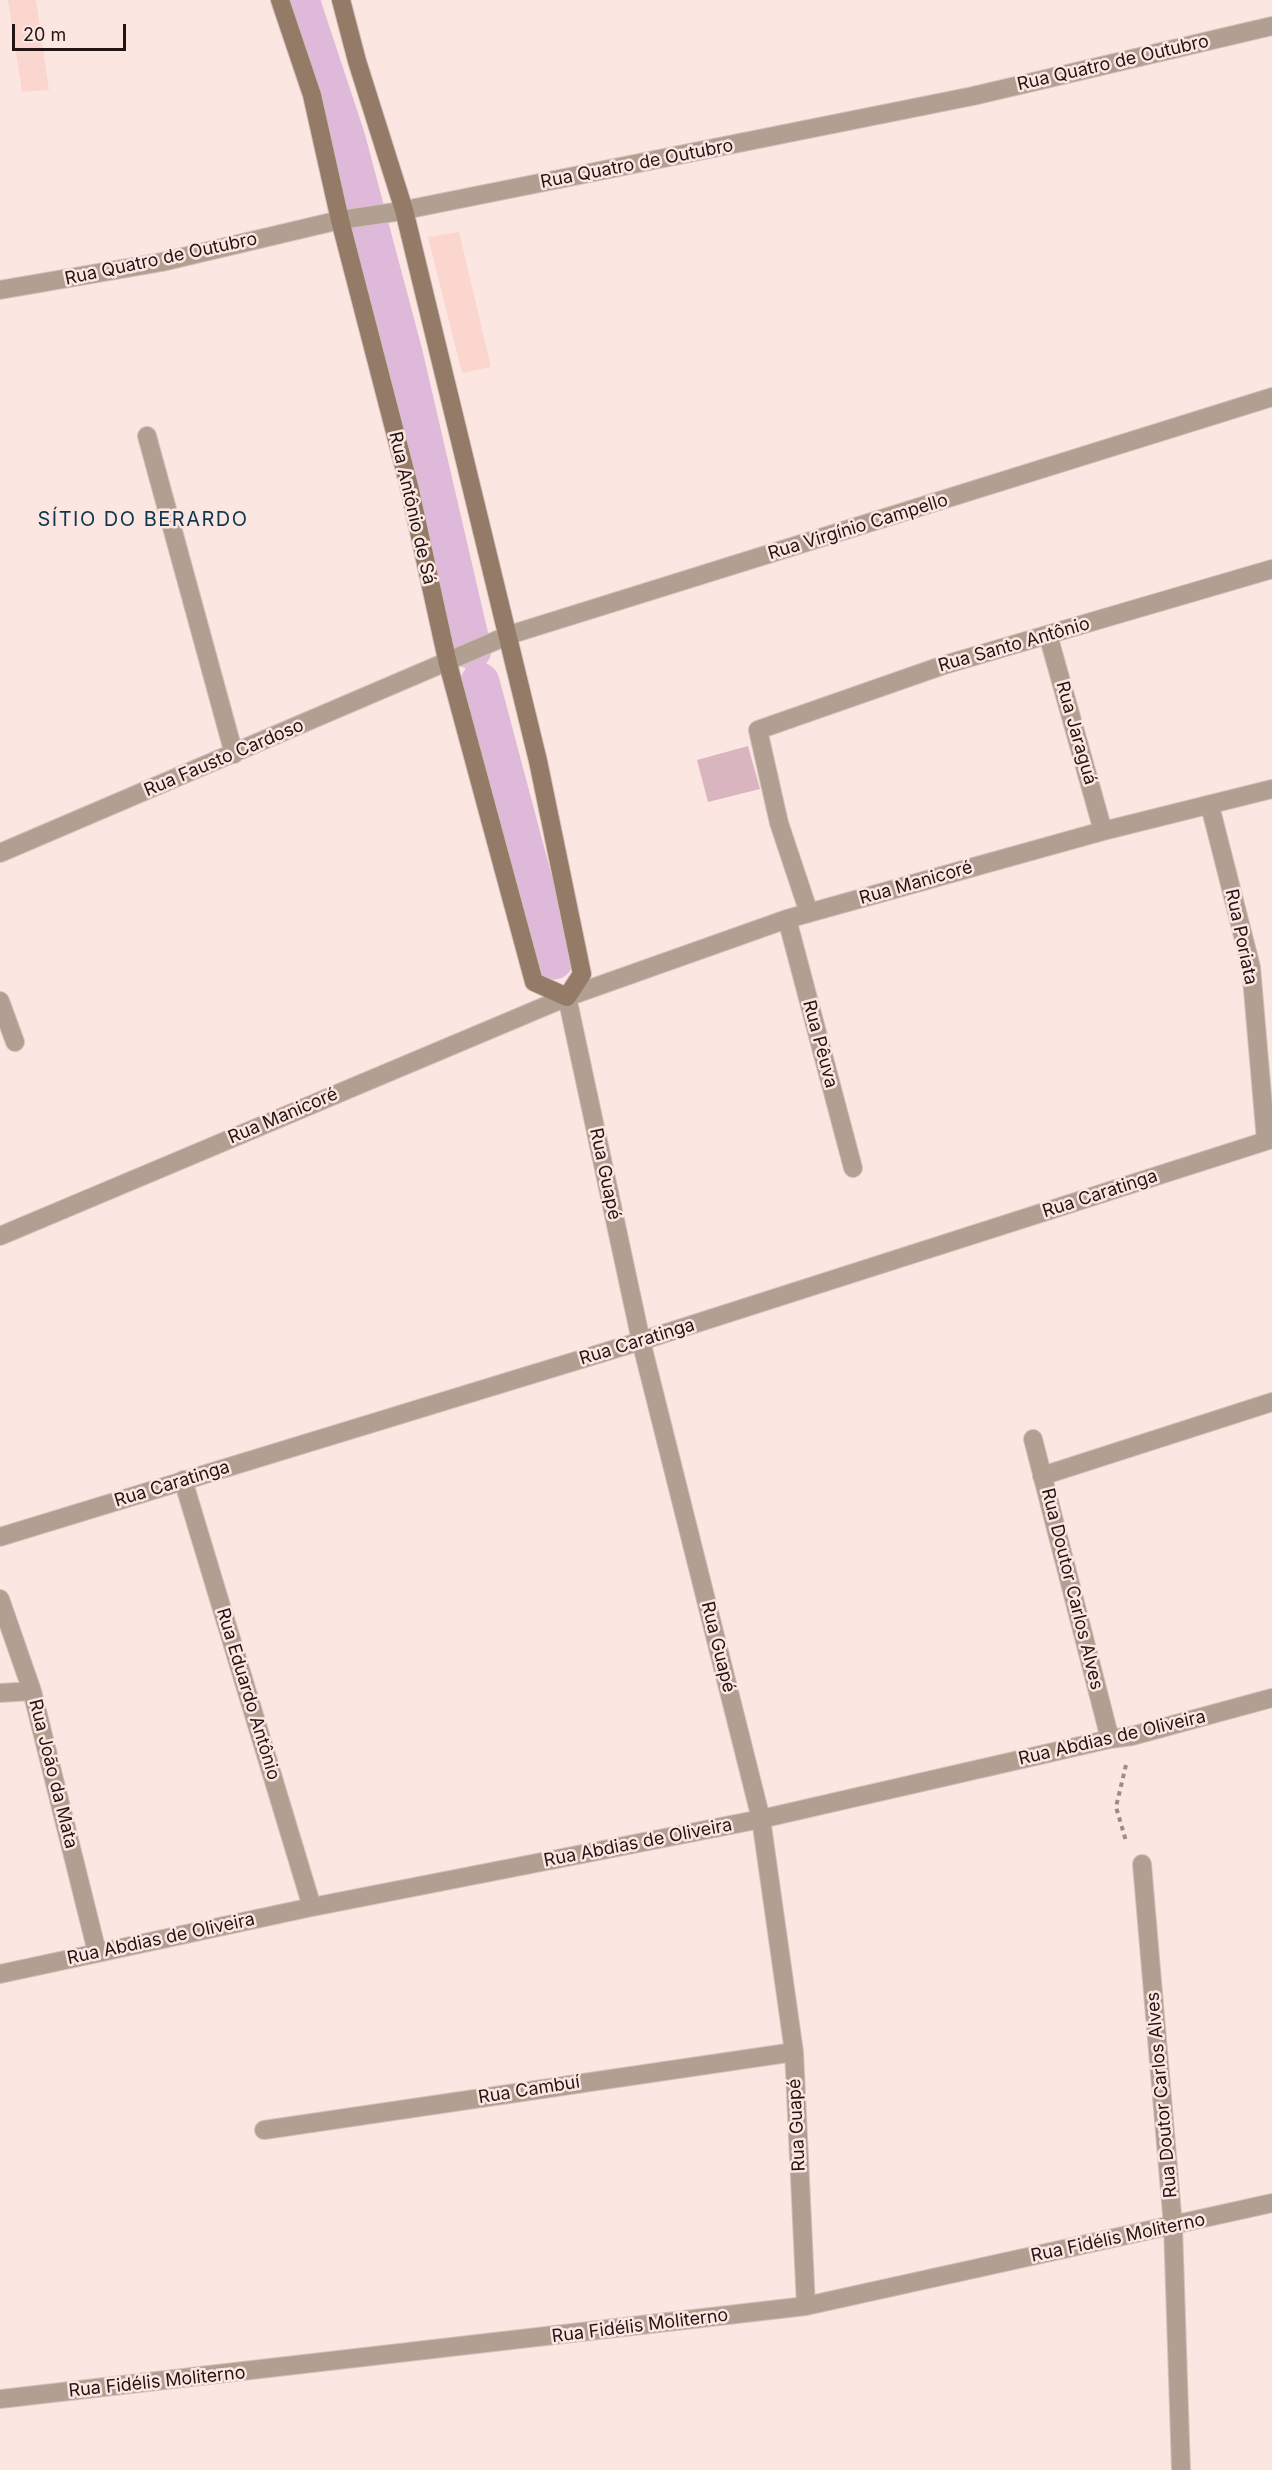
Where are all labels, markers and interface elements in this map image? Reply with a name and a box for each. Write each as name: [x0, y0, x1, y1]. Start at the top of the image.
scale bar: [15, 12, 129, 50]
text: 20 m: [23, 24, 66, 45]
street label: Rua Quatro de Outubro: [1015, 30, 1211, 96]
street label: Rua Quatro de Outubro: [539, 135, 735, 193]
street label: Rua Quatro de Outubro: [63, 228, 259, 290]
street label: Rua Antônio de Sá: [384, 430, 440, 586]
street label: Rua Virgínio Campello: [765, 489, 951, 565]
district label: SÍTIO DO BERARDO: [37, 508, 249, 532]
street label: Rua Santo Antônio: [936, 613, 1092, 677]
street label: Rua Jaraguá: [1051, 679, 1101, 787]
street label: Rua Fausto Cardoso: [141, 715, 307, 801]
street label: Rua Manicoré: [857, 857, 975, 909]
street label: Rua Poriata: [1220, 887, 1262, 987]
street label: Rua Pêuva: [798, 998, 842, 1090]
street label: Rua Manicoré: [225, 1083, 341, 1149]
street label: Rua Guapé: [585, 1126, 625, 1222]
street label: Rua Caratinga: [1040, 1165, 1160, 1223]
street label: Rua Caratinga: [577, 1314, 697, 1370]
street label: Rua Caratinga: [112, 1456, 232, 1512]
street label: Rua Doutor Carlos Alves: [1037, 1486, 1107, 1692]
street label: Rua Guapé: [696, 1599, 740, 1695]
street label: Rua Eduardo Antônio: [212, 1605, 284, 1783]
street label: Rua João da Mata: [24, 1697, 82, 1851]
street label: Rua Abdias de Oliveira: [1016, 1706, 1208, 1770]
street label: Rua Abdias de Oliveira: [542, 1814, 734, 1872]
street label: Rua Abdias de Oliveira: [65, 1909, 257, 1969]
street label: Rua Doutor Carlos Alves: [1142, 1991, 1182, 2199]
street label: Rua Cambuí: [477, 2071, 581, 2109]
street label: Rua Guapé: [784, 2078, 810, 2172]
street label: Rua Fidélis Moliterno: [1029, 2209, 1207, 2267]
street label: Rua Fidélis Moliterno: [551, 2304, 729, 2348]
street label: Rua Fidélis Moliterno: [68, 2362, 246, 2402]

